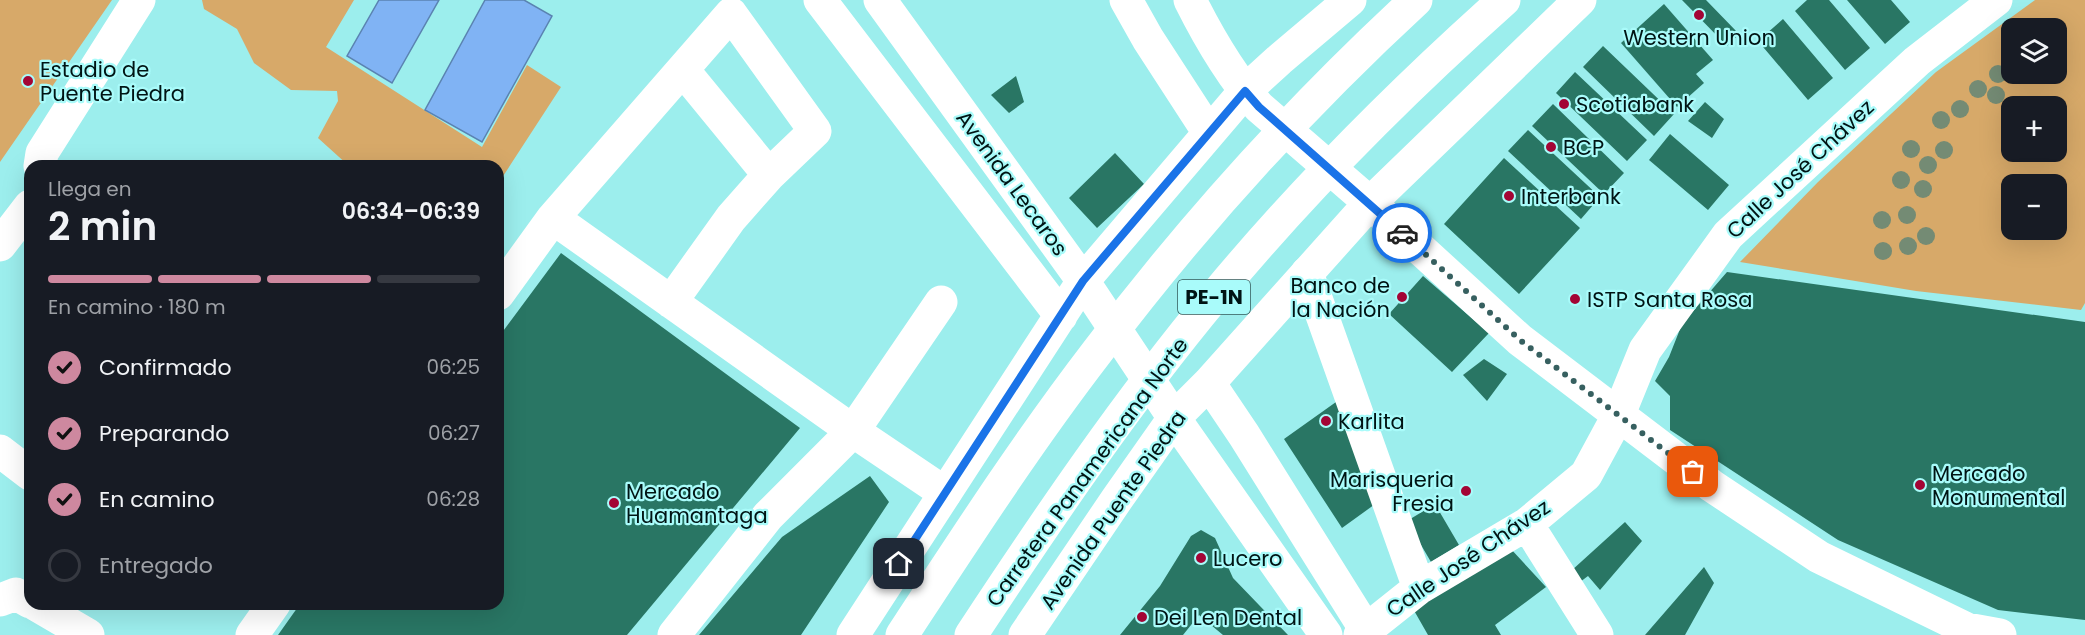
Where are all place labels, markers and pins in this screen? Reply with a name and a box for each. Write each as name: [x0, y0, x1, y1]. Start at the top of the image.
marker: Western Union: [1692, 8, 1706, 22]
place label: Western Union: [1623, 23, 1775, 52]
place label: Estadio de Puente Piedra: [40, 55, 185, 108]
marker: Estadio de Puente Piedra: [21, 74, 35, 88]
place label: Scotiabank: [1576, 90, 1694, 119]
marker: Scotiabank: [1557, 97, 1571, 111]
place label: BCP: [1563, 133, 1604, 162]
marker: BCP: [1544, 140, 1558, 154]
place label: Interbank: [1521, 182, 1621, 211]
marker: Interbank: [1502, 189, 1516, 203]
place label: Banco de la Nación: [1290, 271, 1390, 324]
place label: ISTP Santa Rosa: [1587, 285, 1752, 314]
marker: Banco de la Nación: [1395, 290, 1409, 304]
marker: ISTP Santa Rosa: [1568, 292, 1582, 306]
place label: Karlita: [1338, 407, 1405, 436]
marker: Karlita: [1319, 414, 1333, 428]
pin: [1667, 446, 1718, 497]
place label: Mercado Monumental: [1932, 459, 2066, 512]
place label: Marisqueria Fresia: [1330, 465, 1454, 518]
place label: Mercado Huamantaga: [626, 477, 768, 530]
marker: Mercado Monumental: [1913, 478, 1927, 492]
marker: Marisqueria Fresia: [1459, 484, 1473, 498]
marker: Mercado Huamantaga: [607, 496, 621, 510]
pin: [873, 538, 924, 589]
place label: Lucero: [1213, 544, 1283, 573]
marker: Lucero: [1194, 551, 1208, 565]
place label: Dei Len Dental: [1154, 603, 1302, 632]
marker: Dei Len Dental: [1135, 610, 1149, 624]

